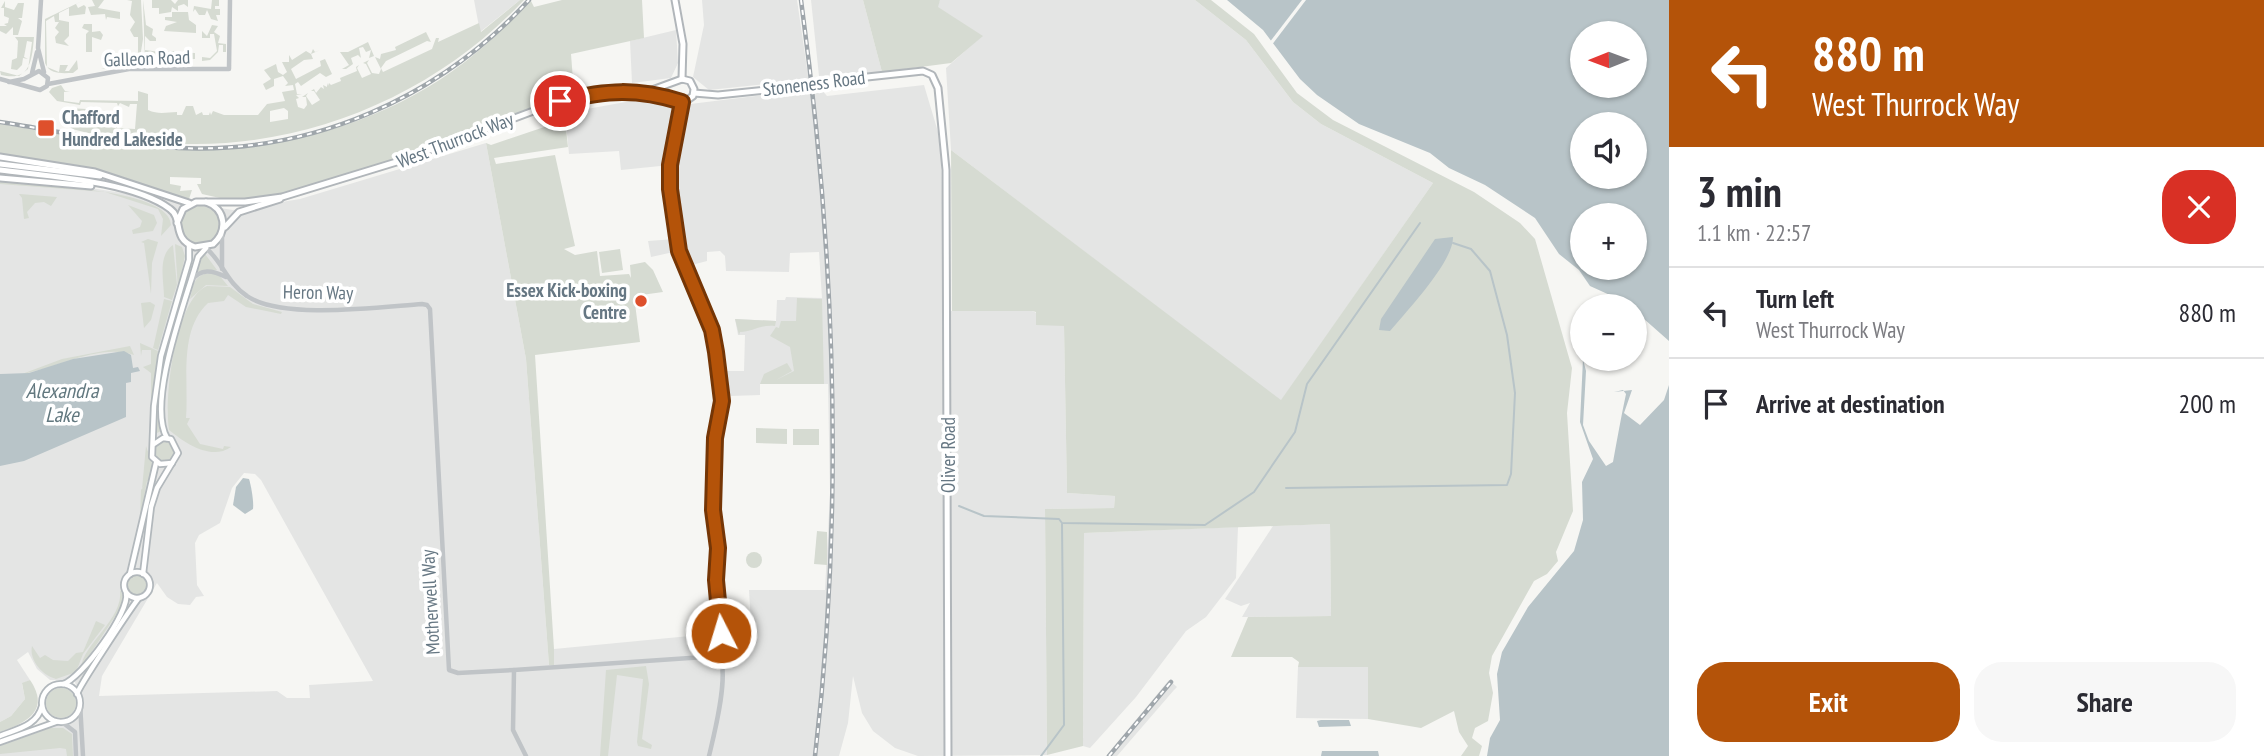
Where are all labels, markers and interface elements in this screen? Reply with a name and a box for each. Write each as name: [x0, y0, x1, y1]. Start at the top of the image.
north arrow: [1570, 21, 1647, 98]
map controls: [1570, 21, 1647, 371]
text: 880 m: [1812, 21, 1925, 85]
icon: left: [1697, 28, 1788, 119]
street label: Galleon Road: [103, 44, 191, 72]
street label: Stoneness Road: [761, 65, 867, 101]
pin: [530, 71, 590, 131]
icon: arrive: [541, 82, 579, 120]
text: West Thurrock Way: [1812, 83, 2019, 125]
place label: Chafford Hundred Lakeside: [62, 105, 183, 151]
street label: West Thurrock Way: [393, 106, 518, 173]
button: sound: [1570, 112, 1647, 189]
marker: Chafford Hundred Lakeside: [36, 118, 56, 138]
text: 3 min: [1697, 164, 1782, 219]
button: close: [2162, 170, 2236, 244]
button: +: [1570, 203, 1647, 280]
text: 1.1 km · 22:57: [1697, 218, 1811, 247]
place label: Essex Kick-boxing Centre: [506, 278, 627, 324]
street label: Heron Way: [283, 279, 354, 305]
text: Turn left: [1756, 282, 1834, 315]
marker: Essex Kick-boxing Centre: [633, 293, 649, 309]
button: −: [1570, 294, 1647, 371]
icon: left: [1697, 294, 1735, 332]
text: 880 m: [2178, 296, 2236, 329]
text: West Thurrock Way: [1756, 315, 1905, 344]
water label: Alexandra Lake: [26, 377, 100, 428]
icon: arrive: [1697, 385, 1735, 423]
text: Arrive at destination: [1756, 387, 1945, 420]
text: 200 m: [2178, 387, 2236, 420]
street label: Oliver Road: [936, 417, 960, 493]
street label: Motherwell Way: [415, 548, 445, 655]
position arrow: [684, 596, 758, 670]
button: Exit: [1697, 662, 1960, 742]
button: Share: [1974, 662, 2236, 742]

